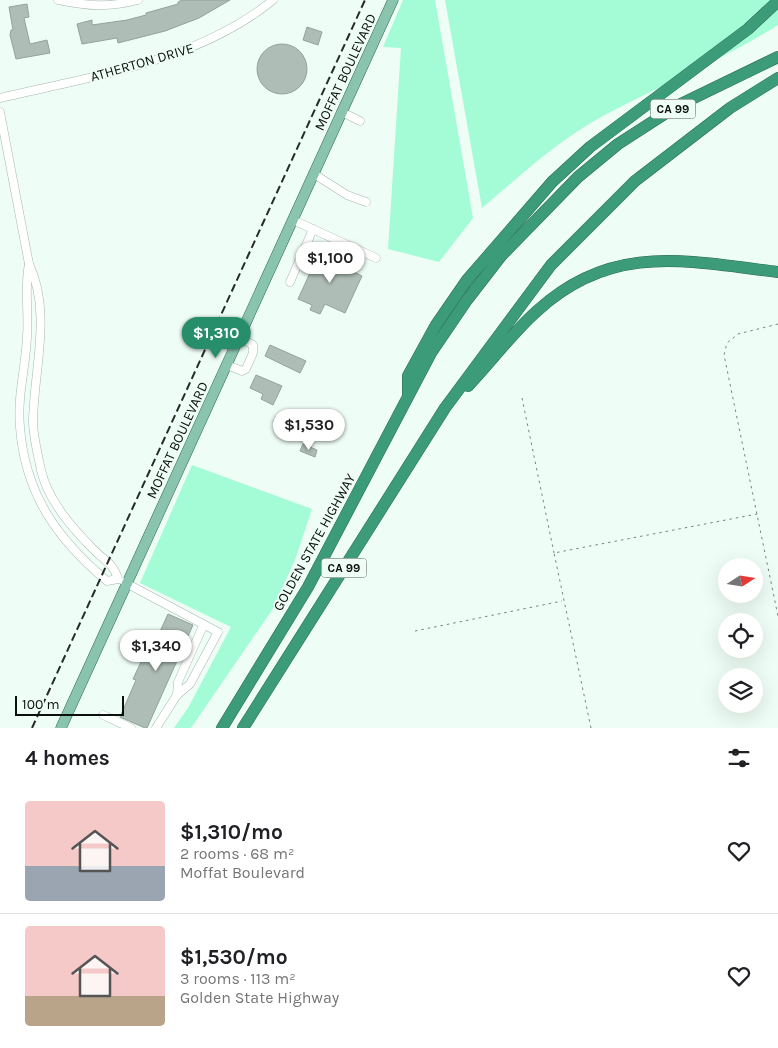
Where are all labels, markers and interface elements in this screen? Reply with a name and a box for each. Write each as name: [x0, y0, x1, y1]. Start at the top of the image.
street label: MOFFAT BOULEVARD: [311, 11, 380, 133]
street label: ATHERTON DRIVE: [89, 40, 196, 85]
road number: CA 99: [650, 100, 696, 118]
pin: $1,100: [289, 242, 371, 284]
text: $1,100: [307, 248, 353, 267]
pin: $1,310: [175, 316, 257, 359]
text: $1,310: [193, 323, 239, 342]
street label: MOFFAT BOULEVARD: [143, 379, 212, 501]
pin: $1,530: [268, 408, 350, 451]
text: $1,530: [284, 415, 334, 434]
street label: GOLDEN STATE HIGHWAY: [270, 470, 359, 614]
road number: CA 99: [322, 558, 366, 578]
north arrow: [718, 558, 762, 602]
map controls: [718, 558, 763, 713]
button: locate: [718, 613, 763, 658]
pin: $1,340: [115, 630, 197, 672]
text: $1,340: [131, 636, 181, 655]
button: layers: [718, 668, 763, 713]
scale bar: [15, 693, 124, 716]
text: 100 m: [22, 696, 60, 713]
icon: filters: [725, 744, 753, 772]
text: 4 homes: [25, 746, 110, 770]
text: $1,310/mo: [180, 820, 283, 844]
icon: home: [65, 821, 125, 881]
icon: heart: [725, 837, 753, 865]
text: 2 rooms · 68 m²: [180, 844, 294, 863]
text: Moffat Boulevard: [180, 863, 305, 882]
text: $1,530/mo: [180, 945, 288, 969]
icon: home: [65, 946, 125, 1006]
icon: heart: [725, 962, 753, 990]
text: 3 rooms · 113 m²: [180, 969, 296, 988]
text: Golden State Highway: [180, 988, 339, 1007]

